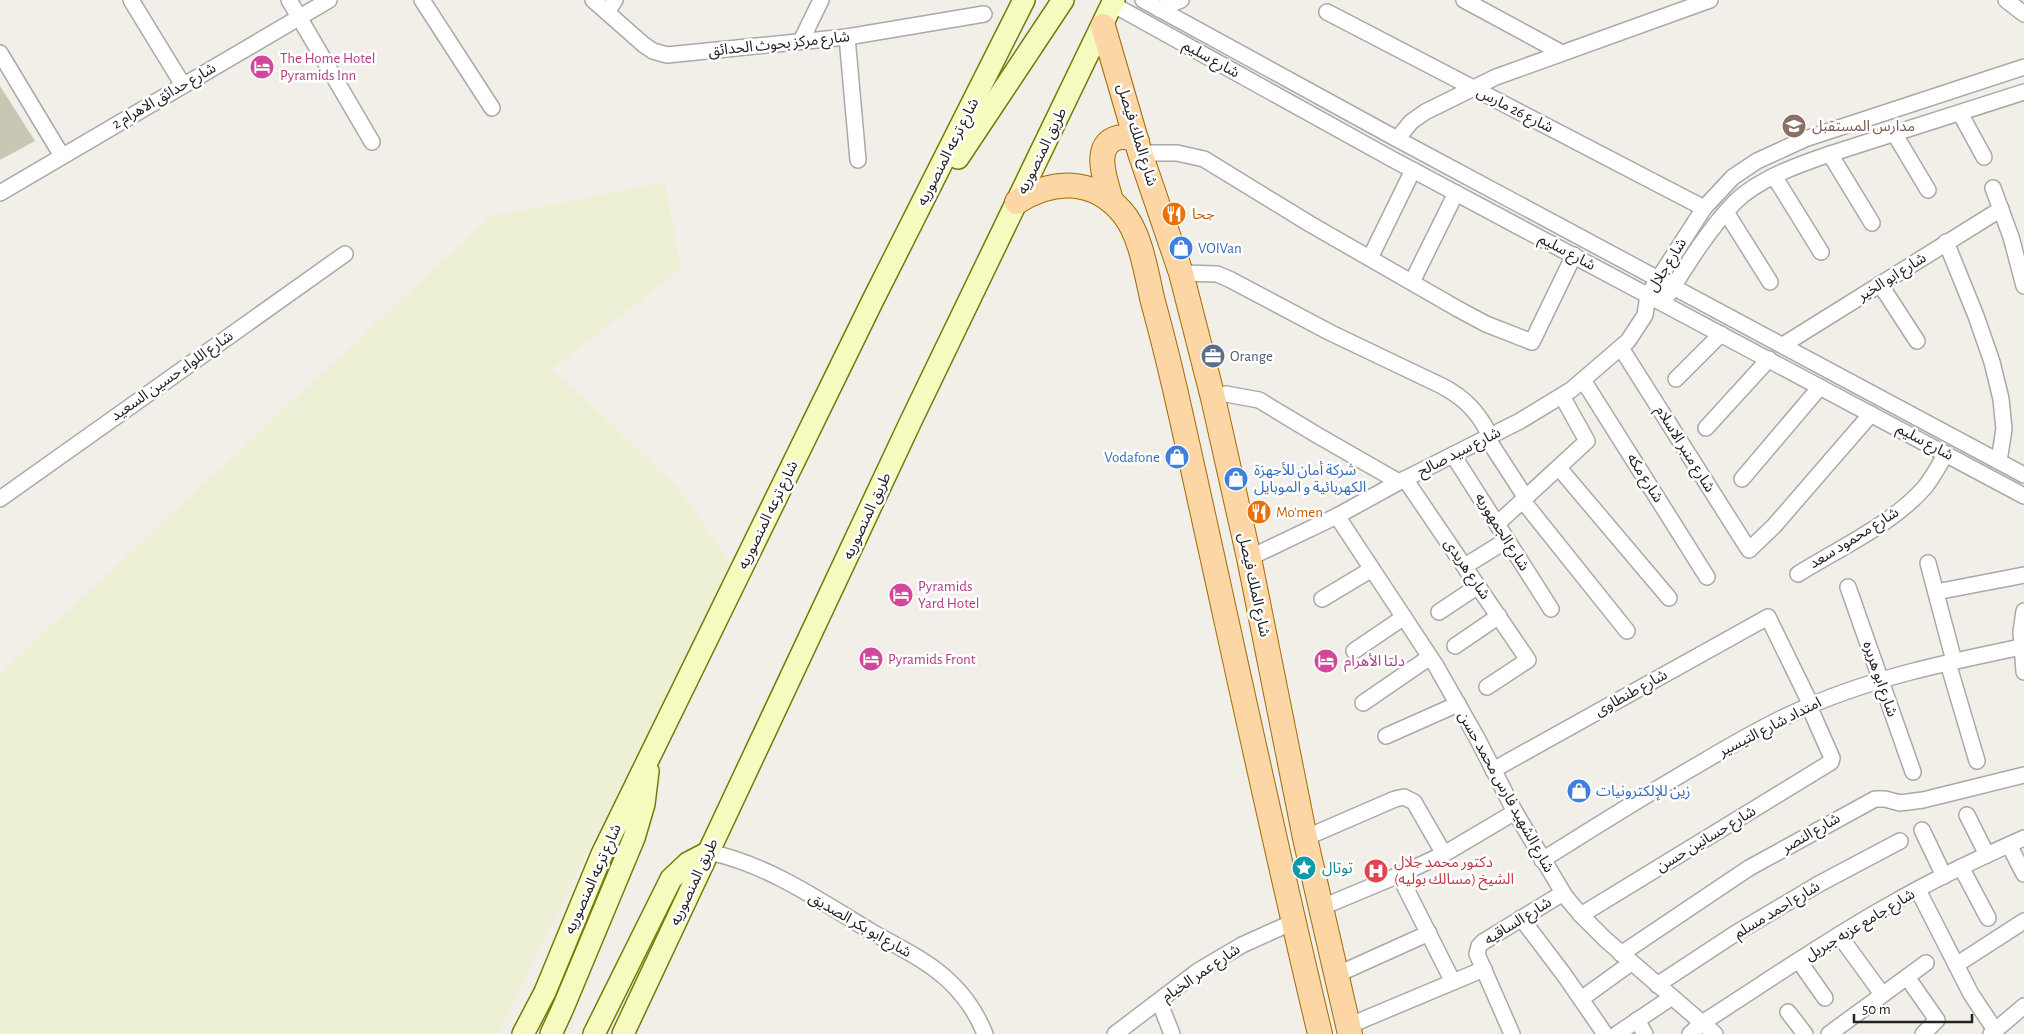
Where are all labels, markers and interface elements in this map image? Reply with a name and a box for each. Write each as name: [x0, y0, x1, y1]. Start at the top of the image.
street label: شارع مركز بحوث الحدائق: [707, 29, 851, 63]
street label: شارع سليم: [1178, 37, 1242, 84]
place label: The Home Hotel Pyramids Inn: [280, 51, 375, 83]
hotel icon: The Home Hotel Pyramids Inn: [249, 54, 275, 80]
street label: شارع حدائق الاهرام 2: [109, 60, 221, 135]
street label: شارع الملك فيصل: [1110, 82, 1160, 189]
street label: شارع 26 مارس: [1473, 84, 1556, 139]
street label: شارع ترعه المنصوريه: [914, 96, 985, 210]
street label: طريق المنصوريه: [1015, 105, 1071, 197]
school or university icon: مدارس المستقبل: [1781, 113, 1807, 139]
place label: مدارس المستقبل: [1812, 119, 1915, 135]
restaurant icon: جحا: [1161, 201, 1187, 227]
place label: جحا: [1192, 207, 1215, 222]
street label: شارع سليم: [1534, 231, 1598, 277]
shop icon: VOIVan: [1168, 235, 1194, 261]
street label: شارع جلال: [1645, 235, 1693, 297]
place label: VOIVan: [1198, 241, 1242, 256]
street label: شارع ابو الخير: [1854, 250, 1931, 308]
street label: شارع اللواء حسين السعيد: [108, 328, 238, 427]
office icon: Orange: [1200, 343, 1226, 369]
place label: Orange: [1230, 349, 1273, 364]
street label: شارع منبر الاسلام: [1649, 403, 1718, 497]
street label: شارع سليم: [1892, 421, 1956, 467]
street label: شارع سيد صالح: [1415, 425, 1505, 483]
shop icon: Vodafone: [1164, 444, 1190, 470]
place label: Vodafone: [1104, 450, 1160, 465]
street label: شارع مكه: [1621, 451, 1666, 507]
street label: شارع ترعه المنصوريه: [735, 458, 804, 573]
place label: شركة أمان للأجهزة الكهربائية و الموبايل: [1254, 461, 1366, 496]
shop icon: شركة أمان للأجهزة الكهربائية و الموبايل: [1223, 466, 1249, 492]
street label: طريق المنصوريه: [840, 470, 896, 563]
street label: شارع الجمهوريه: [1469, 490, 1532, 576]
restaurant icon: Mo'men: [1246, 499, 1272, 525]
street label: شارع محمود سعد: [1807, 504, 1904, 575]
place label: Mo'men: [1276, 505, 1323, 520]
street label: شارع الملك فيصل: [1232, 532, 1272, 640]
street label: شارع هريدى: [1438, 536, 1493, 605]
place label: Pyramids Yard Hotel: [918, 579, 979, 611]
hotel icon: Pyramids Yard Hotel: [888, 582, 914, 608]
street label: شارع ابو هريره: [1856, 639, 1900, 720]
hotel icon: Pyramids Front: [858, 646, 884, 672]
hotel icon: دلتا الأهرام: [1313, 648, 1339, 674]
place label: Pyramids Front: [888, 652, 976, 667]
place label: دلتا الأهرام: [1344, 653, 1405, 672]
street label: شارع طنطاوى: [1592, 667, 1672, 722]
street label: امتداد شارع التيسير: [1715, 695, 1826, 763]
street label: شارع الشهيد فارس محمد حسن: [1452, 709, 1557, 877]
shop icon: زين للإلكترونيات: [1566, 778, 1592, 804]
place label: زين للإلكترونيات: [1596, 784, 1691, 801]
street label: شارع حسانين حسن: [1654, 803, 1761, 878]
street label: شارع النصر: [1778, 810, 1845, 860]
street label: شارع ترعه المنصوريه: [562, 822, 628, 938]
street label: طريق المنصوريه: [667, 836, 723, 929]
place icon: توتال: [1291, 855, 1317, 881]
place label: دكتور محمد جلال الشيخ (مسالك بوليه): [1394, 855, 1514, 891]
hospital icon: دكتور محمد جلال الشيخ (مسالك بوليه): [1363, 858, 1389, 884]
place label: توتال: [1322, 861, 1353, 877]
street label: شارع احمد مسلم: [1732, 879, 1825, 945]
street label: شارع جامع عزبه جبريل: [1803, 886, 1920, 967]
street label: شارع ابو بكر الصديق: [804, 890, 914, 964]
street label: شارع الساقيه: [1482, 894, 1556, 951]
street label: شارع عمر الخيام: [1159, 941, 1245, 1008]
scale bar: [1854, 992, 1972, 1024]
text: 50 m: [1862, 1002, 1891, 1017]

